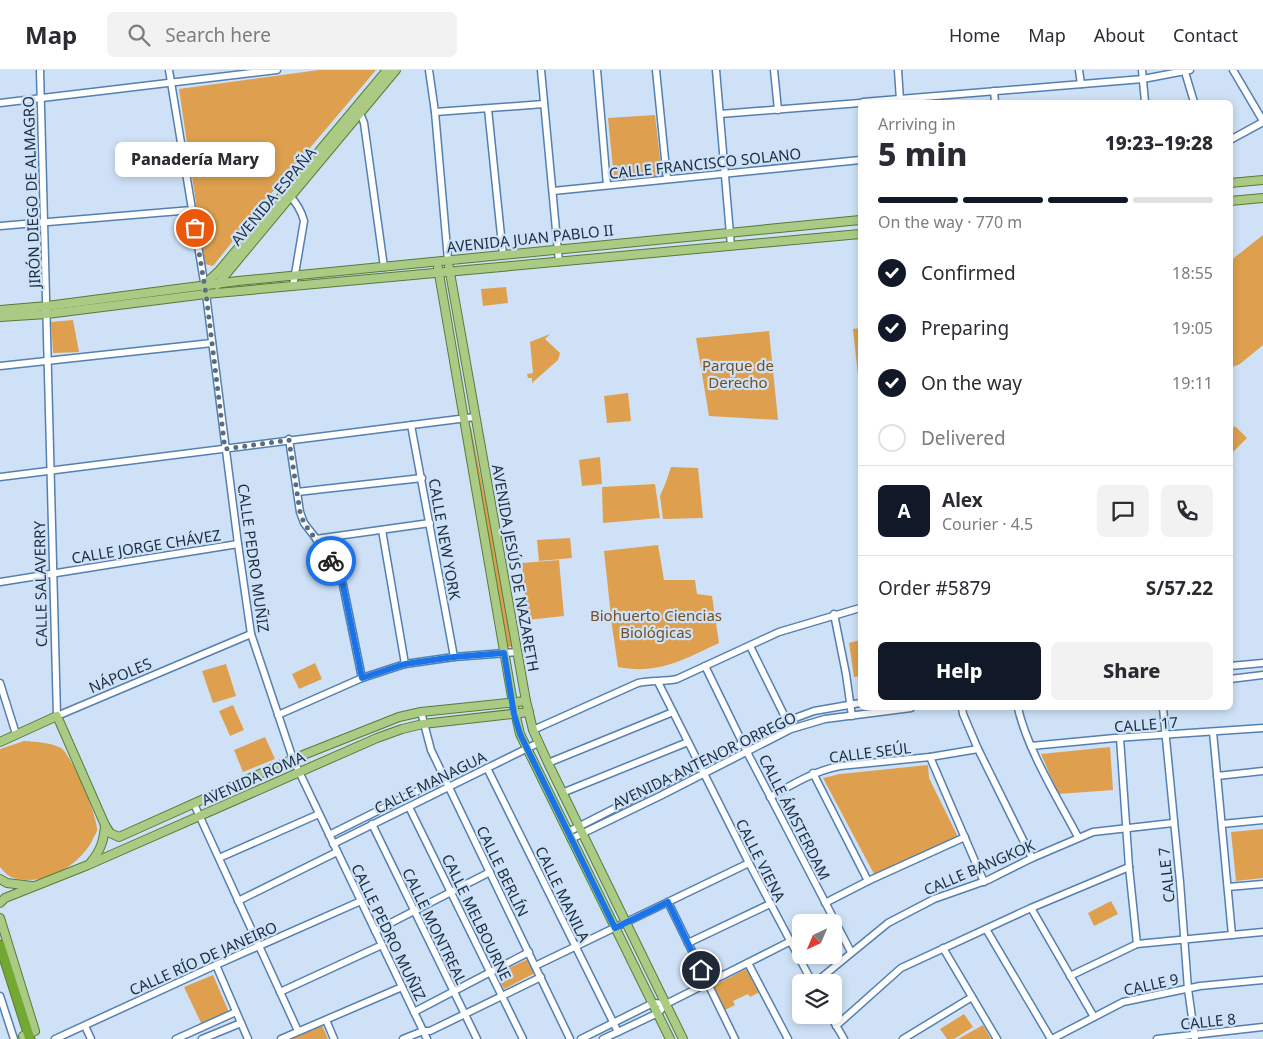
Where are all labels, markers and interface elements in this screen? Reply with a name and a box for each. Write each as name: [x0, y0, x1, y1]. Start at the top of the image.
search box: [107, 12, 457, 57]
text: Map: [25, 18, 77, 51]
icon: search: [125, 21, 153, 49]
text: Search here: [165, 22, 271, 48]
text: Home: [949, 23, 1000, 47]
text: Map: [1028, 23, 1066, 47]
text: About: [1094, 23, 1145, 47]
text: Contact: [1173, 23, 1238, 47]
street label: JIRÓN DIEGO DE ALMAGRO: [18, 96, 44, 290]
text: Arriving in: [878, 113, 956, 135]
text: 19:23–19:28: [1105, 130, 1213, 156]
text: 5 min: [878, 132, 967, 175]
street label: AVENIDA ESPAÑA: [226, 142, 320, 249]
callout: Panadería Mary: [115, 143, 275, 178]
street label: CALLE FRANCISCO SOLANO: [608, 143, 802, 183]
text: Panadería Mary: [131, 148, 259, 170]
pin: [174, 207, 216, 249]
text: On the way · 770 m: [878, 211, 1022, 233]
icon: bag: [181, 214, 209, 242]
street label: AVENIDA JUAN PABLO II: [446, 219, 614, 257]
icon: check: [878, 259, 906, 287]
text: Confirmed: [921, 260, 1016, 286]
text: 18:55: [1172, 262, 1213, 284]
icon: check: [878, 314, 906, 342]
text: Preparing: [921, 315, 1009, 341]
text: 19:05: [1172, 317, 1213, 339]
park label: Parque de Derecho: [702, 355, 774, 392]
icon: check: [878, 369, 906, 397]
text: On the way: [921, 370, 1022, 396]
text: 19:11: [1172, 372, 1213, 394]
text: Delivered: [921, 425, 1006, 451]
street label: AVENIDA JESÚS DE NAZARETH: [488, 463, 544, 673]
street label: CALLE NEW YORK: [424, 477, 466, 602]
street label: CALLE PEDRO MUÑIZ: [234, 482, 274, 634]
button: chat: [1097, 485, 1149, 537]
button: phone: [1161, 485, 1213, 537]
text: Alex: [942, 487, 983, 513]
text: A: [897, 498, 911, 524]
text: Courier · 4.5: [942, 513, 1033, 535]
street label: CALLE SALAVERRY: [29, 520, 51, 647]
street label: CALLE JORGE CHÁVEZ: [70, 524, 222, 568]
courier: [306, 536, 356, 586]
icon: bike: [317, 547, 345, 575]
text: Order #5879: [878, 575, 991, 601]
text: S/57.22: [1146, 575, 1213, 601]
park label: Biohuerto Ciencias Biológicas: [590, 605, 722, 642]
button: Help: [878, 642, 1041, 700]
button: Share: [1051, 642, 1213, 700]
street label: NÁPOLES: [86, 653, 154, 697]
street label: AVENIDA ANTENOR ORREGO: [609, 707, 799, 813]
street label: CALLE 17: [1113, 712, 1179, 736]
street label: CALLE SEÚL: [828, 737, 912, 767]
street label: AVENIDA ROMA: [198, 746, 308, 810]
street label: CALLE MANAGUA: [371, 746, 490, 818]
street label: CALLE ÁMSTERDAM: [755, 751, 835, 883]
street label: CALLE VIENA: [732, 815, 791, 905]
street label: CALLE BERLÍN: [472, 822, 534, 920]
street label: CALLE BANGKOK: [920, 834, 1038, 899]
street label: CALLE MANILA: [531, 843, 595, 946]
street label: CALLE 7: [1153, 846, 1179, 904]
street label: CALLE MELBOURNE: [438, 850, 516, 984]
street label: CALLE PEDRO MUÑIZ: [347, 860, 431, 1004]
street label: CALLE MONTREAL: [398, 864, 472, 988]
north arrow: [792, 914, 842, 964]
map controls: [792, 914, 842, 1024]
street label: CALLE RÍO DE JANEIRO: [126, 916, 280, 1000]
pin: [680, 949, 722, 991]
icon: home: [687, 956, 715, 984]
street label: CALLE 9: [1122, 968, 1180, 1000]
button: layers: [792, 974, 842, 1024]
street label: CALLE 8: [1179, 1008, 1237, 1034]

